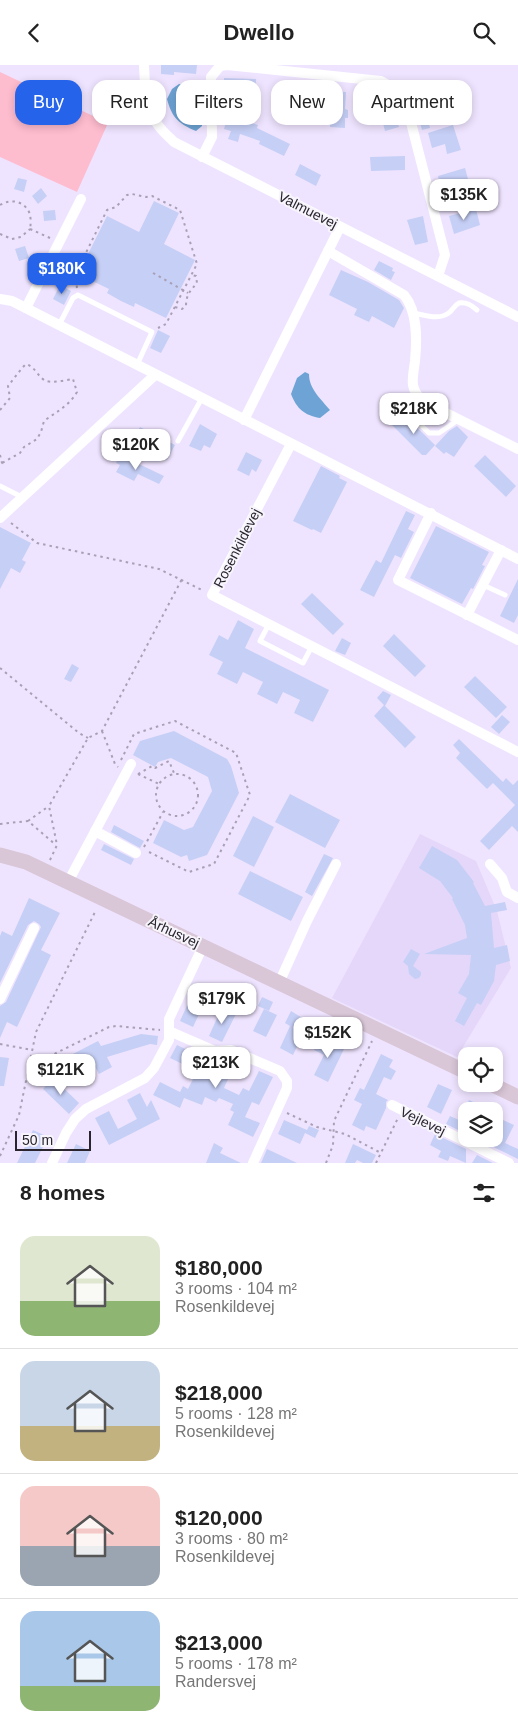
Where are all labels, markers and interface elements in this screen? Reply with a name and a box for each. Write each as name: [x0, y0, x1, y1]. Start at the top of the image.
icon: back: [20, 19, 48, 47]
icon: search: [470, 19, 498, 47]
text: Dwello: [224, 20, 294, 45]
chip: Buy: [15, 80, 82, 125]
chip: Rent: [92, 80, 166, 125]
chip: Filters: [176, 80, 261, 125]
chip: New: [271, 80, 343, 125]
chip: Apartment: [353, 80, 472, 125]
pin: $135K: [429, 179, 499, 221]
text: $135K: [440, 186, 488, 203]
street label: Valmuevej: [276, 188, 340, 232]
pin: $180K: [27, 253, 97, 295]
text: $180K: [38, 260, 86, 277]
pin: $218K: [379, 393, 449, 435]
text: $218K: [390, 400, 438, 417]
pin: $120K: [101, 429, 171, 471]
text: $120K: [112, 436, 160, 453]
street label: Rosenkildevej: [210, 506, 264, 590]
street label: Århusvej: [146, 913, 202, 951]
pin: $179K: [187, 983, 257, 1025]
text: $179K: [198, 990, 246, 1007]
pin: $152K: [293, 1017, 363, 1059]
text: $152K: [304, 1024, 352, 1041]
pin: $213K: [181, 1047, 251, 1089]
map controls: [458, 1047, 503, 1147]
button: locate: [458, 1047, 503, 1092]
pin: $121K: [26, 1053, 96, 1096]
text: $213K: [192, 1054, 240, 1071]
text: $121K: [37, 1061, 85, 1078]
button: layers: [458, 1102, 503, 1147]
street label: Vejlevej: [398, 1103, 448, 1139]
scale bar: [15, 1128, 91, 1151]
text: 50 m: [22, 1132, 53, 1148]
icon: filters: [470, 1179, 498, 1207]
text: 8 homes: [20, 1181, 105, 1204]
icon: home: [60, 1256, 120, 1316]
text: $180,000: [175, 1256, 263, 1279]
text: 3 rooms · 104 m²: [175, 1280, 297, 1297]
text: Rosenkildevej: [175, 1298, 275, 1315]
icon: home: [60, 1381, 120, 1441]
text: $218,000: [175, 1381, 263, 1404]
text: 5 rooms · 128 m²: [175, 1405, 297, 1422]
text: Rosenkildevej: [175, 1423, 275, 1440]
icon: home: [60, 1506, 120, 1566]
text: $120,000: [175, 1506, 263, 1529]
text: 3 rooms · 80 m²: [175, 1530, 288, 1547]
text: Rosenkildevej: [175, 1548, 275, 1565]
icon: home: [60, 1631, 120, 1691]
text: $213,000: [175, 1631, 263, 1654]
text: 5 rooms · 178 m²: [175, 1655, 297, 1672]
text: Randersvej: [175, 1673, 256, 1690]

